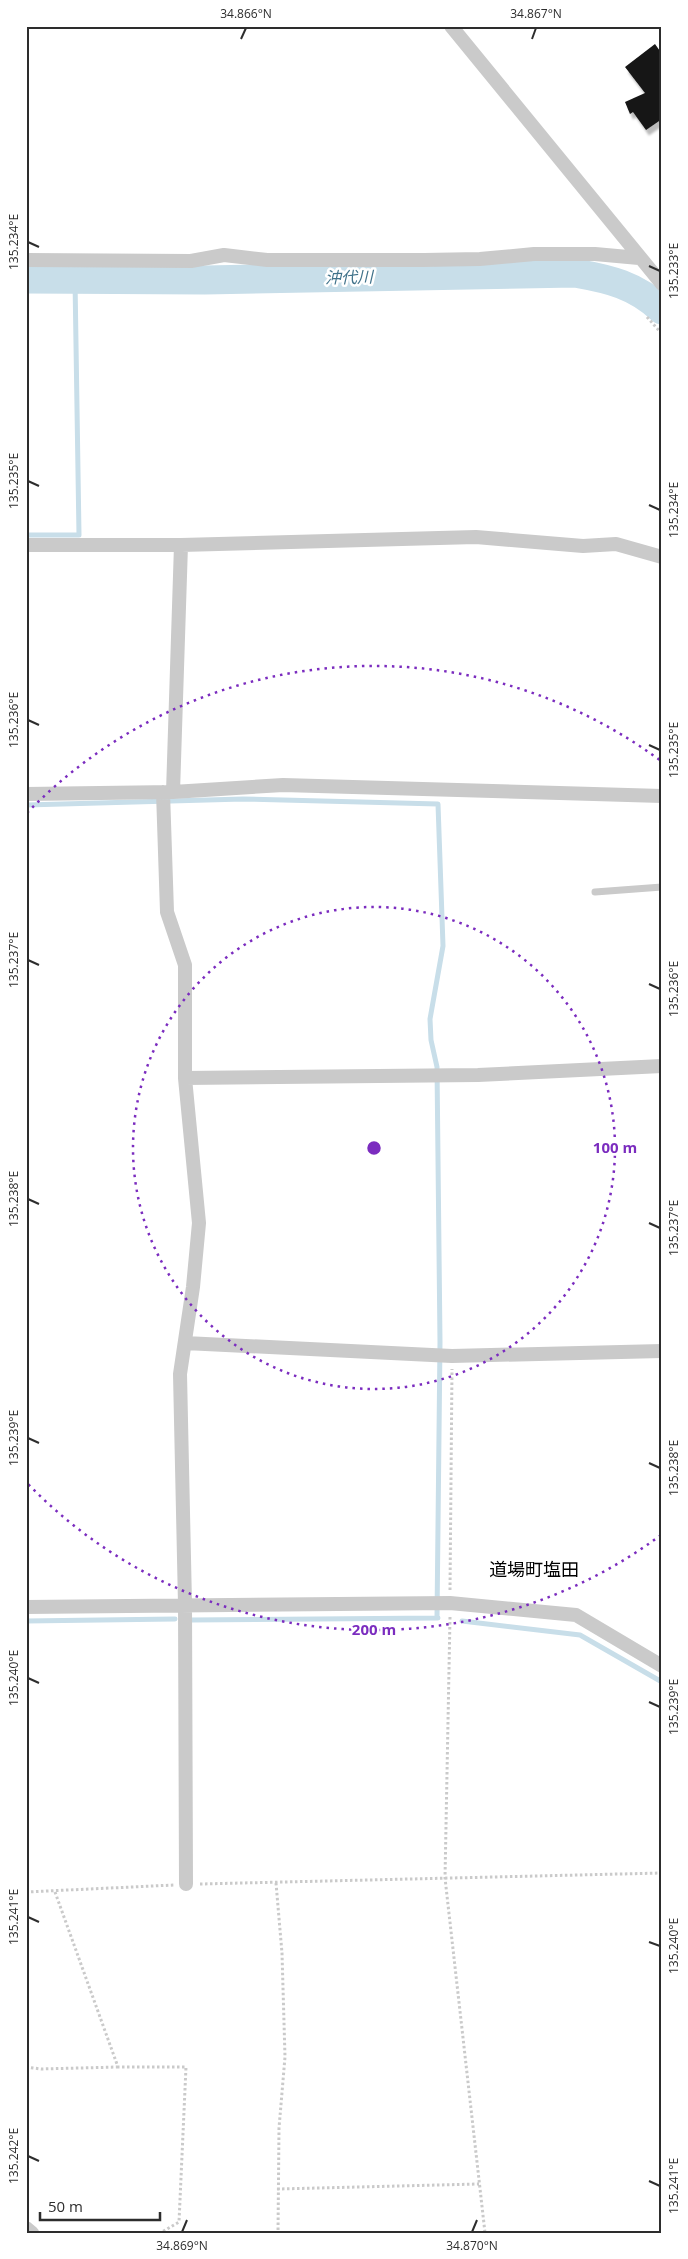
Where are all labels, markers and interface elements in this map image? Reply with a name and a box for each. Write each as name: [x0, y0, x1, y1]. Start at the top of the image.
text: 34.866°N: [220, 5, 272, 22]
text: 34.867°N: [510, 5, 562, 22]
text: 135.234°E: [5, 214, 22, 270]
text: 135.233°E: [665, 243, 682, 299]
water label: 沖代川: [325, 266, 375, 288]
text: 135.235°E: [5, 453, 22, 509]
text: 135.234°E: [665, 482, 682, 538]
text: 135.236°E: [5, 692, 22, 748]
text: 135.235°E: [665, 722, 682, 778]
text: 135.237°E: [5, 932, 22, 988]
text: 135.236°E: [665, 961, 682, 1017]
text: 100 m: [593, 1137, 637, 1157]
centre of rings: [365, 1139, 383, 1157]
text: 135.238°E: [5, 1171, 22, 1227]
text: 135.237°E: [665, 1200, 682, 1256]
text: 135.239°E: [5, 1410, 22, 1466]
text: 135.238°E: [665, 1440, 682, 1496]
district label: 道場町塩田: [489, 1557, 579, 1581]
text: 200 m: [352, 1619, 396, 1639]
text: 135.240°E: [5, 1650, 22, 1706]
text: 135.239°E: [665, 1679, 682, 1735]
text: 135.241°E: [5, 1889, 22, 1945]
text: 135.240°E: [665, 1918, 682, 1974]
text: 135.242°E: [5, 2128, 22, 2184]
text: 135.241°E: [665, 2158, 682, 2214]
scale bar: [40, 2189, 160, 2221]
text: 50 m: [48, 2196, 83, 2216]
text: 34.869°N: [156, 2237, 208, 2254]
text: 34.870°N: [446, 2237, 498, 2254]

